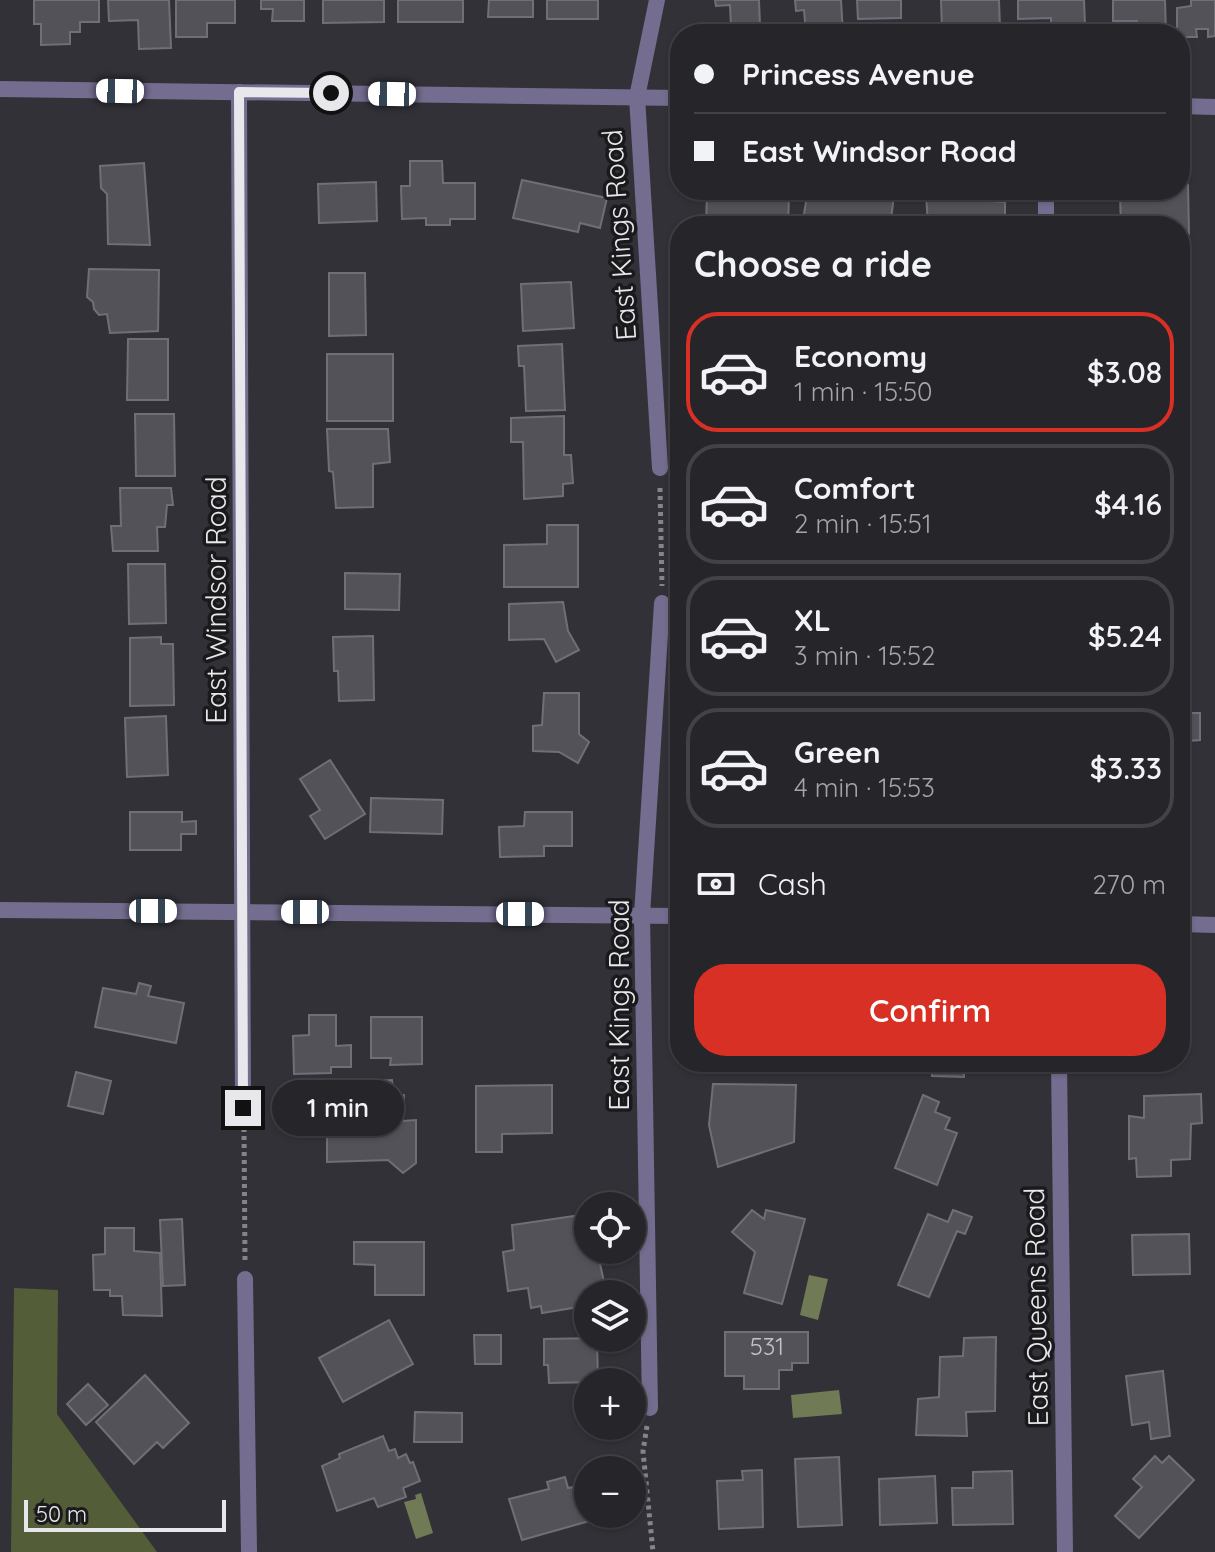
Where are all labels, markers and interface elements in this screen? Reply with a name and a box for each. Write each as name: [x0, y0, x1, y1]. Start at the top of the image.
text: Princess Avenue: [742, 55, 975, 93]
route start: [313, 75, 349, 111]
car: [96, 79, 144, 103]
car: [368, 82, 416, 106]
street label: East Kings Road: [594, 128, 643, 342]
text: East Windsor Road: [742, 132, 1017, 170]
text: Choose a ride: [694, 241, 932, 286]
icon: car: [698, 336, 770, 408]
text: Economy: [794, 337, 927, 375]
text: $3.08: [1087, 353, 1162, 391]
text: 1 min · 15:50: [794, 375, 933, 408]
icon: car: [698, 468, 770, 540]
text: Comfort: [794, 469, 915, 507]
street label: East Windsor Road: [198, 476, 233, 724]
text: $4.16: [1094, 485, 1162, 523]
text: 2 min · 15:51: [794, 507, 932, 540]
icon: car: [698, 600, 770, 672]
text: XL: [794, 601, 831, 639]
text: $5.24: [1088, 617, 1162, 655]
text: 3 min · 15:52: [794, 639, 936, 672]
icon: car: [698, 732, 770, 804]
text: Green: [794, 733, 881, 771]
text: $3.33: [1090, 749, 1162, 787]
text: 4 min · 15:53: [794, 771, 935, 804]
icon: cash: [694, 862, 738, 906]
text: Cash: [758, 865, 827, 903]
text: 270 m: [1092, 868, 1166, 901]
car: [129, 899, 177, 923]
street label: East Kings Road: [601, 899, 636, 1111]
car: [281, 900, 329, 924]
car: [496, 902, 544, 926]
button: Confirm: [694, 964, 1166, 1056]
callout: 1 min: [271, 1080, 403, 1136]
route end: [225, 1090, 261, 1126]
text: 1 min: [307, 1091, 369, 1124]
street label: East Queens Road: [1016, 1187, 1055, 1427]
map controls: [574, 1192, 646, 1528]
button: locate: [574, 1192, 646, 1264]
button: layers: [574, 1280, 646, 1352]
house number: 531: [750, 1331, 784, 1361]
button: +: [574, 1368, 646, 1440]
button: −: [574, 1456, 646, 1528]
scale bar: [24, 1496, 226, 1532]
text: 50 m: [36, 1500, 87, 1528]

